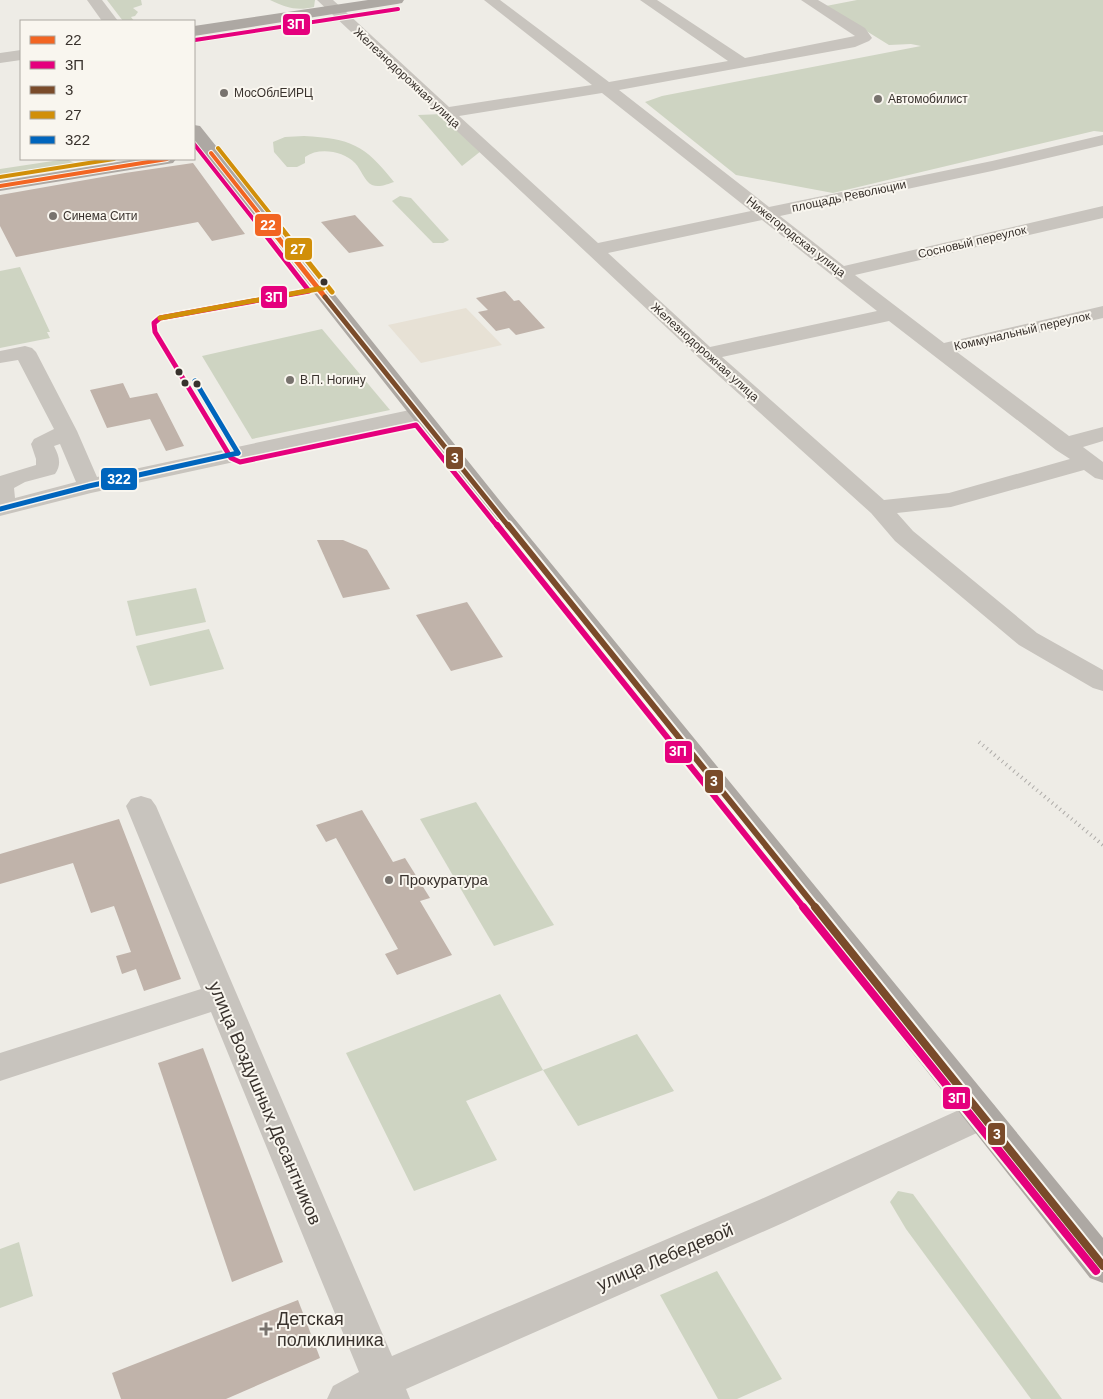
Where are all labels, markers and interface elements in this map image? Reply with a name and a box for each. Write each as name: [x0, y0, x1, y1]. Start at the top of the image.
line badge: 3П: [282, 13, 311, 36]
text: 3П: [287, 16, 305, 32]
legend: [20, 20, 195, 160]
street label: Железнодорожная улица: [351, 25, 463, 131]
text: 22: [65, 31, 82, 48]
text: 3П: [65, 56, 84, 73]
text: 3: [65, 81, 73, 98]
place label: МосОблЕИРЦ: [234, 86, 313, 100]
marker: МосОблЕИРЦ: [218, 87, 230, 99]
place label: Автомобилист: [888, 92, 968, 106]
marker: Автомобилист: [872, 93, 884, 105]
text: 27: [65, 106, 82, 123]
text: 322: [65, 131, 90, 148]
street label: площадь Революции: [791, 177, 907, 215]
street label: Нижегородская улица: [744, 194, 849, 280]
place label: Синема Сити: [63, 209, 138, 223]
marker: Синема Сити: [47, 210, 59, 222]
line badge: 22: [254, 213, 282, 237]
text: 22: [260, 217, 276, 233]
street label: Сосновый переулок: [916, 223, 1028, 261]
line badge: 27: [284, 237, 313, 261]
text: 27: [290, 241, 306, 257]
unlabelled marker: [319, 277, 329, 287]
line badge: 3П: [260, 285, 288, 309]
text: 3П: [265, 289, 283, 305]
street label: Железнодорожная улица: [648, 300, 762, 404]
street label: Коммунальный переулок: [953, 308, 1092, 353]
unlabelled marker: [174, 367, 184, 377]
place label: В.П. Ногину: [300, 373, 366, 387]
marker: В.П. Ногину: [284, 374, 296, 386]
unlabelled marker: [180, 378, 190, 388]
unlabelled marker: [192, 379, 202, 389]
line badge: 3: [445, 446, 464, 470]
text: 3: [451, 450, 459, 466]
line badge: 322: [100, 467, 138, 491]
text: 322: [107, 471, 131, 487]
line badge: 3П: [664, 740, 693, 764]
text: 3П: [669, 743, 687, 759]
line badge: 3: [704, 769, 724, 794]
text: 3: [710, 773, 718, 789]
place label: Прокуратура: [399, 871, 489, 888]
marker: Прокуратура: [383, 874, 395, 886]
street label: улица Воздушных Десантников: [205, 978, 325, 1228]
line badge: 3П: [942, 1086, 971, 1110]
text: 3П: [948, 1090, 966, 1106]
line badge: 3: [987, 1122, 1006, 1146]
text: 3: [993, 1126, 1001, 1142]
street label: улица Лебедевой: [594, 1219, 736, 1295]
place label: Детская поликлиника: [277, 1309, 385, 1350]
marker: Детская поликлиника: [259, 1322, 273, 1336]

